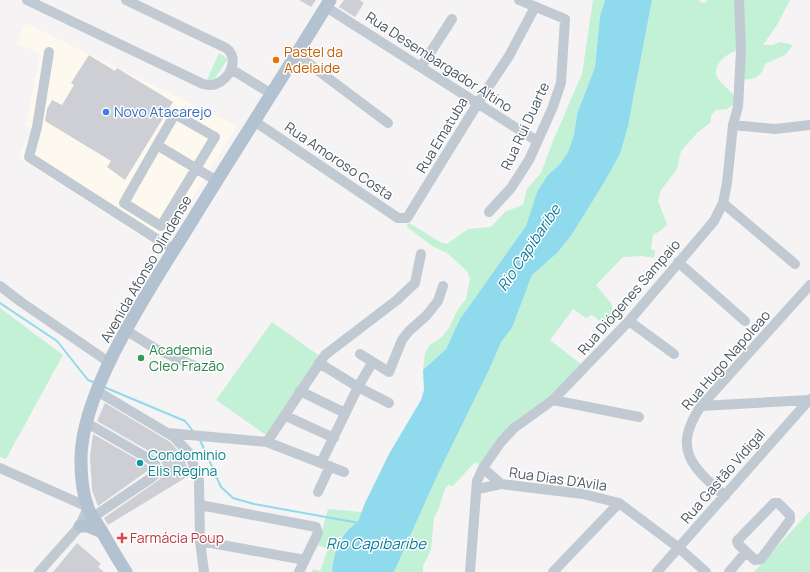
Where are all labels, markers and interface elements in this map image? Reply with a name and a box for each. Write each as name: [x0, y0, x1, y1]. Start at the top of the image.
street label: Rua Desembargador Altino: [362, 7, 516, 116]
place label: Pastel da Adelaide: [284, 42, 343, 77]
marker: Pastel da Adelaide: [271, 55, 281, 65]
street label: Rua Rui Duarte: [496, 79, 553, 173]
street label: Rua Ematuba: [411, 93, 472, 176]
place label: Novo Atacarejo: [114, 102, 212, 121]
marker: Novo Atacarejo: [101, 107, 111, 117]
street label: Rua Amoroso Costa: [281, 117, 397, 204]
street label: Avenida Afonso Olindense: [96, 192, 196, 346]
water label: Rio Capibaribe: [492, 199, 566, 295]
street label: Rua Diógenes Sampaio: [573, 235, 684, 359]
street label: Rua Hugo Napoleao: [677, 306, 774, 414]
place label: Academia Cleo Frazão: [149, 340, 224, 375]
marker: Academia Cleo Frazão: [136, 353, 146, 363]
street label: Rua Gastão Vidigal: [676, 424, 769, 527]
place label: Condominio Elis Regina: [148, 445, 226, 480]
marker: Condominio Elis Regina: [135, 458, 145, 468]
street label: Rua Dias D'Avila: [508, 462, 608, 495]
place label: Farmácia Poup: [130, 528, 224, 547]
marker: Farmácia Poup: [117, 533, 127, 543]
water label: Rio Capibaribe: [326, 533, 427, 554]

